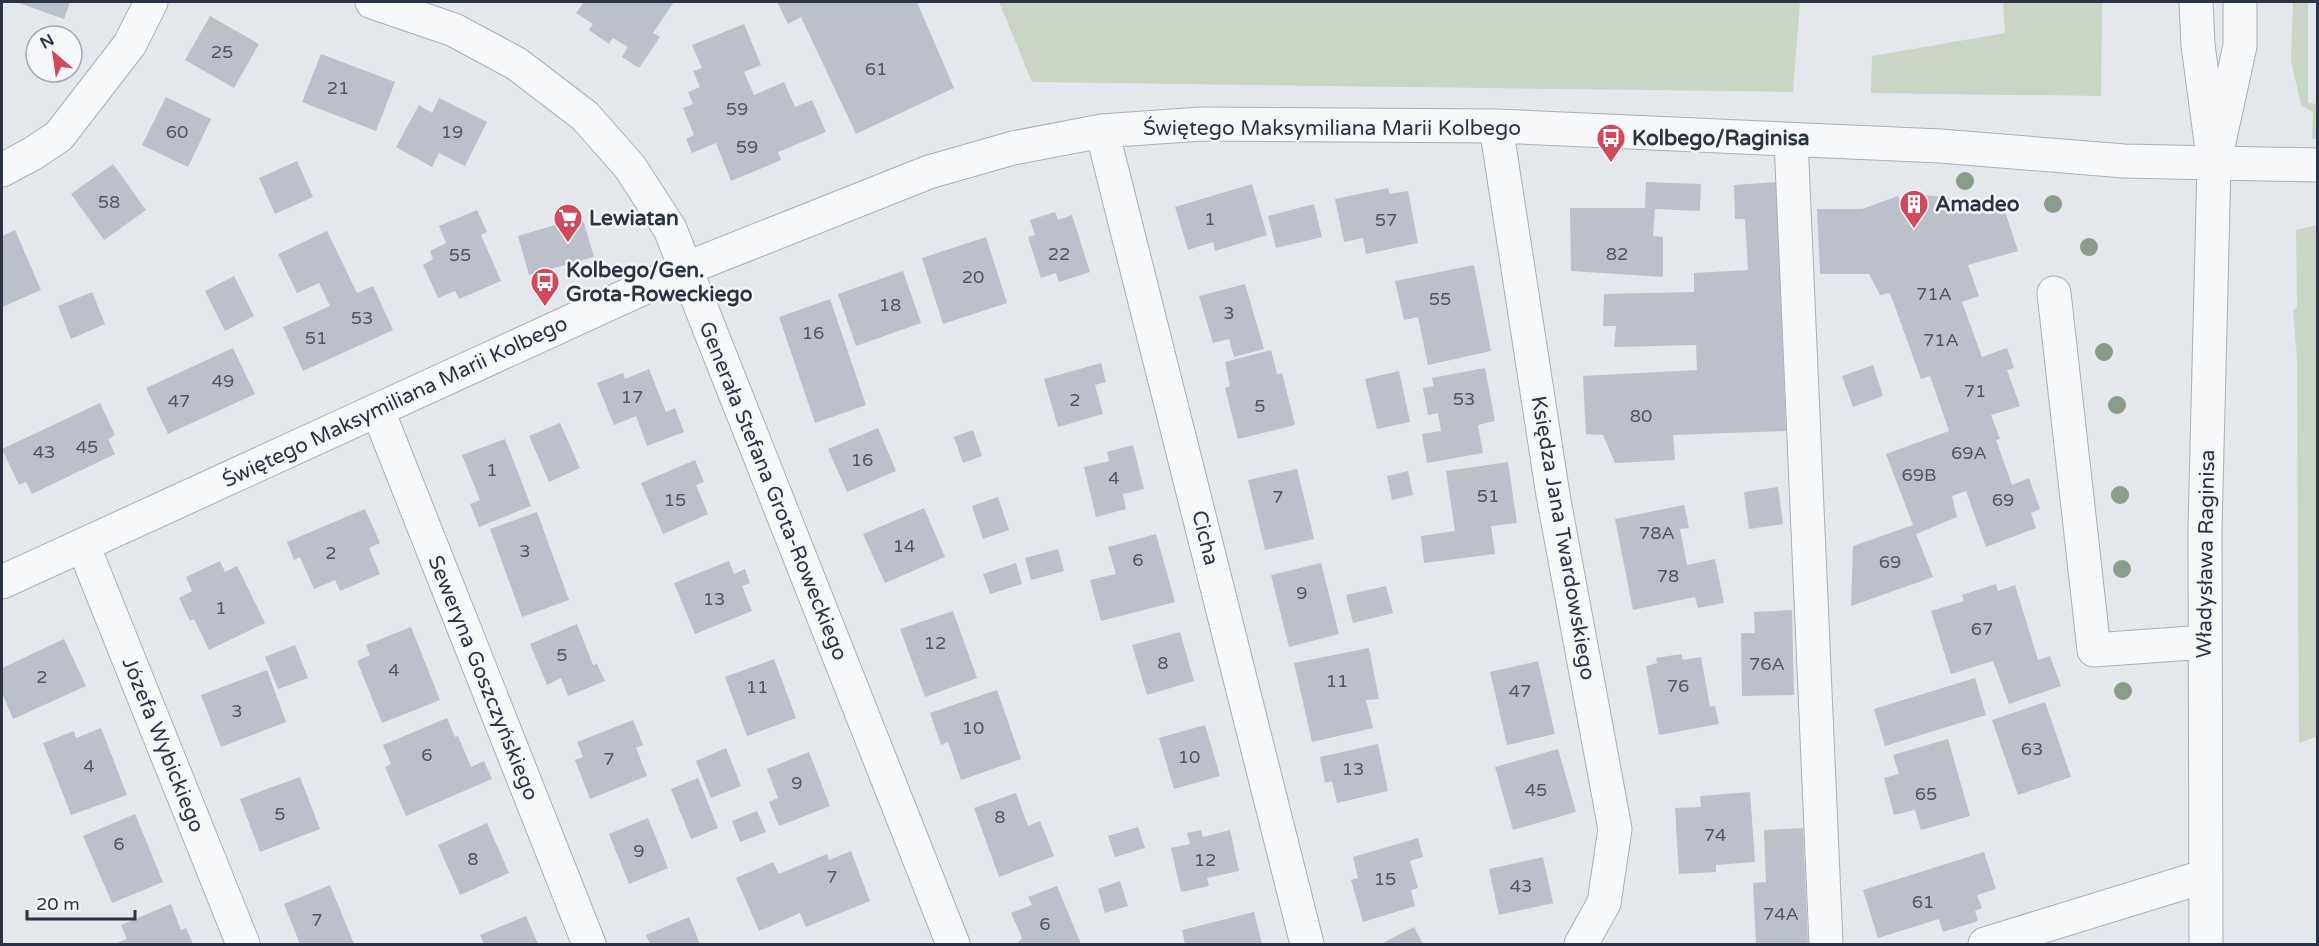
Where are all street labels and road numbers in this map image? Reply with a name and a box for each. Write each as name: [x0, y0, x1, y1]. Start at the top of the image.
street label: Świętego Maksymiliana Marii Kolbego: [1143, 116, 1521, 141]
street label: Świętego Maksymiliana Marii Kolbego: [218, 311, 572, 493]
street label: Generała Stefana Grota-Roweckiego: [693, 318, 853, 664]
street label: Księdza Jana Twardowskiego: [1526, 394, 1600, 682]
street label: Władysława Raginisa: [2192, 449, 2220, 659]
street label: Cicha: [1186, 508, 1224, 568]
street label: Seweryna Goszczyńskiego: [422, 552, 544, 804]
street label: Józefa Wybickiego: [116, 654, 210, 836]

